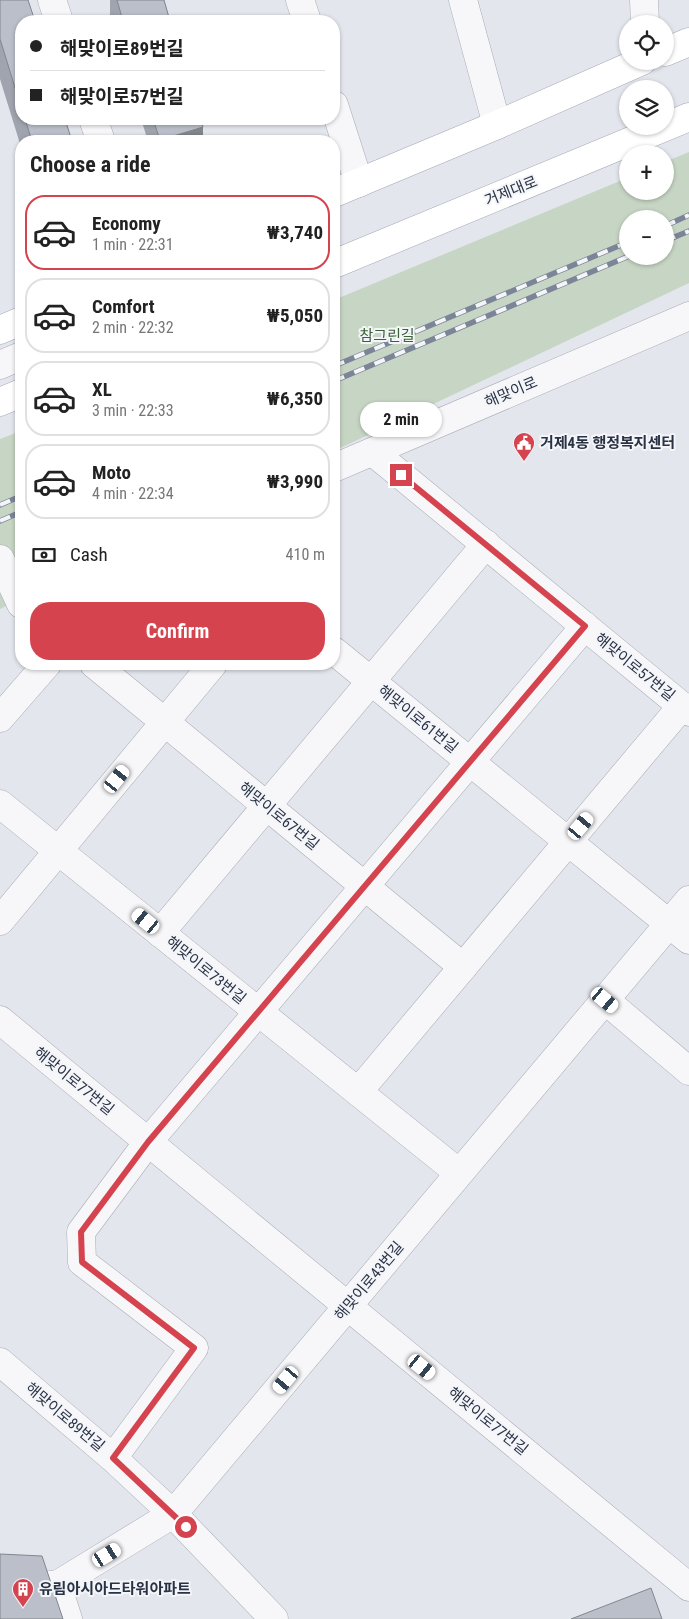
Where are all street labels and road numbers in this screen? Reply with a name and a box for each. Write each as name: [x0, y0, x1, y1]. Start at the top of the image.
street label: 거제대로: [482, 172, 540, 210]
street label: 해맞이로: [482, 373, 540, 411]
street label: 해맞이로57번길: [591, 629, 679, 705]
street label: 해맞이로61번길: [374, 681, 462, 757]
street label: 해맞이로67번길: [235, 778, 323, 854]
street label: 해맞이로73번길: [162, 932, 250, 1008]
street label: 해맞이로77번길: [30, 1043, 118, 1119]
street label: 해맞이로43번길: [331, 1238, 407, 1324]
street label: 해맞이로89번길: [22, 1379, 108, 1455]
street label: 해맞이로77번길: [444, 1383, 532, 1459]

